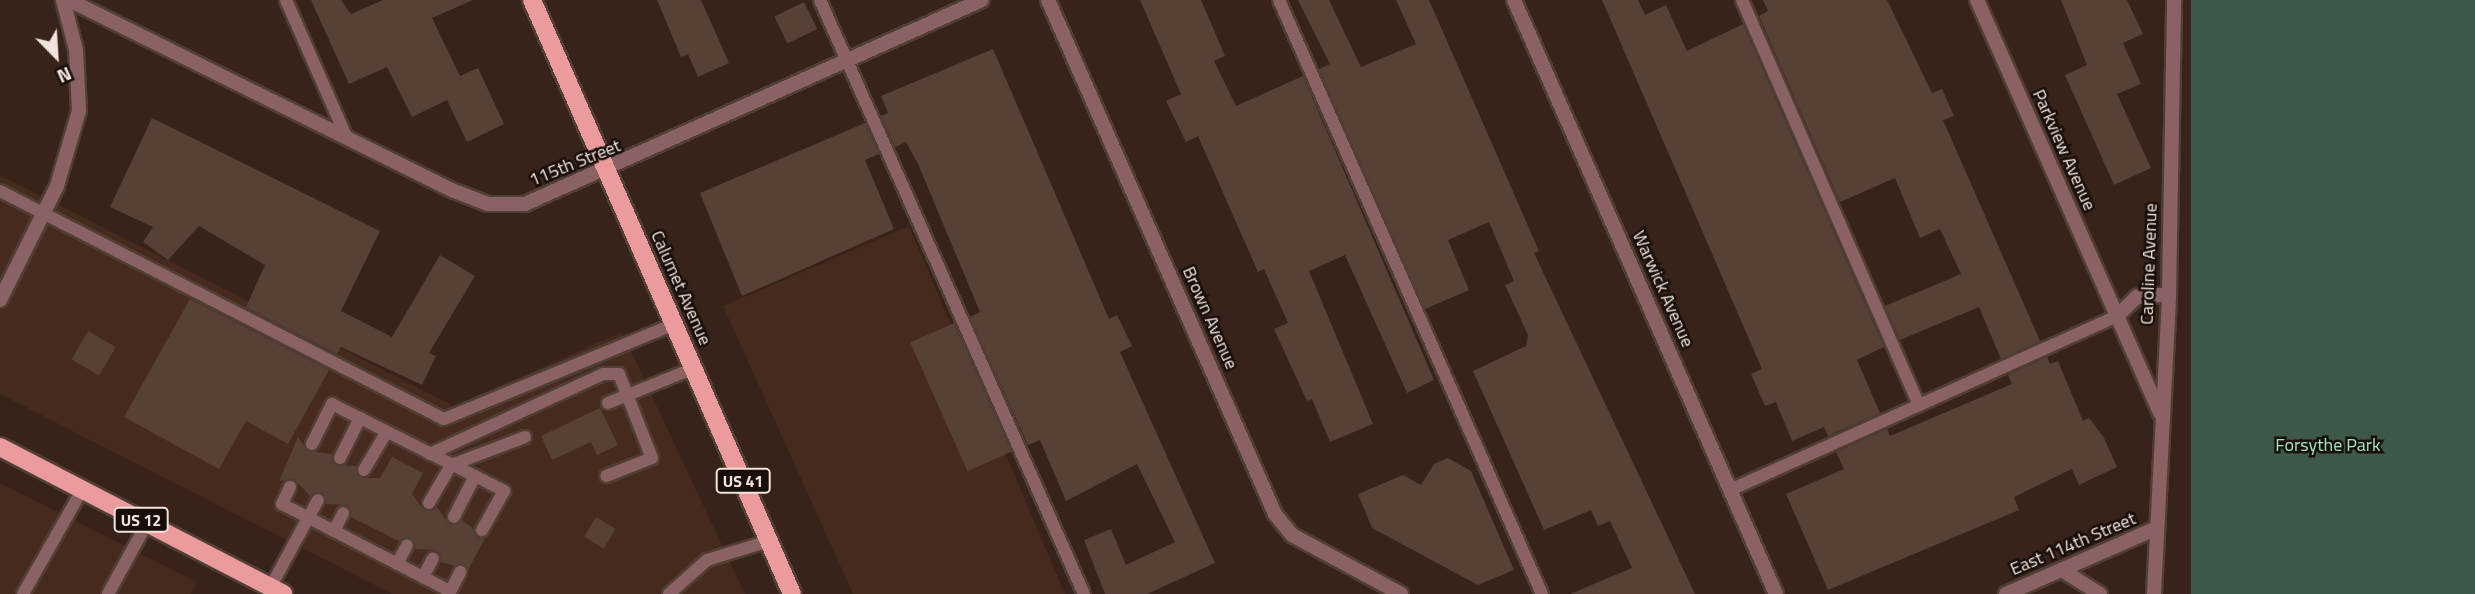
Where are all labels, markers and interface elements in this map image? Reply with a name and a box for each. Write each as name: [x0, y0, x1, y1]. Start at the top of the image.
north arrow: [21, 21, 91, 91]
text: N: [53, 60, 77, 92]
street label: Parkview Avenue: [2028, 86, 2100, 214]
street label: 115th Street: [526, 135, 624, 191]
street label: Caroline Avenue: [2136, 203, 2162, 325]
street label: Calumet Avenue: [646, 227, 716, 349]
street label: Warwick Avenue: [1628, 227, 1698, 351]
street label: Brown Avenue: [1178, 263, 1242, 373]
park label: Forsythe Park: [2275, 434, 2381, 456]
road number: US 41: [715, 468, 771, 494]
road number: US 12: [113, 508, 169, 533]
street label: East 114th Street: [2007, 508, 2139, 580]

